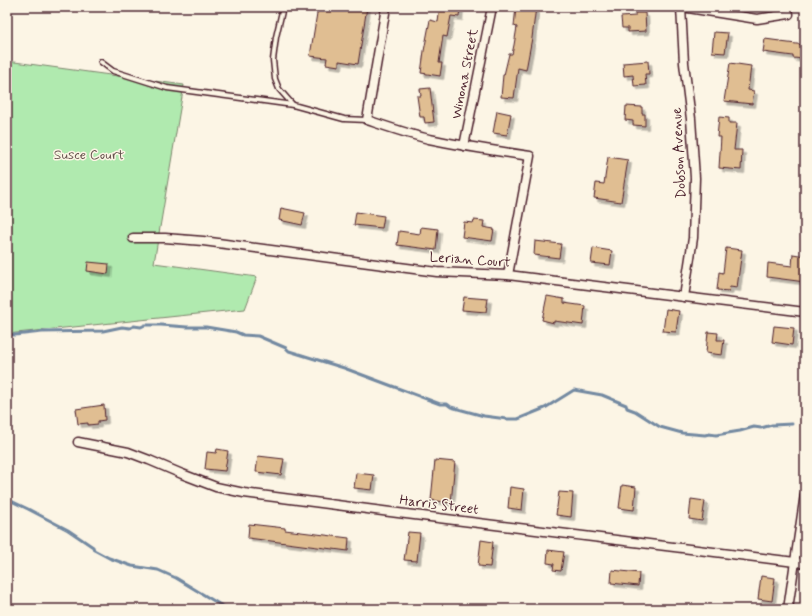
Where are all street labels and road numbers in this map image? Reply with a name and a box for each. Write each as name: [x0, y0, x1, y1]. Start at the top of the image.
street label: Winona Street: [447, 26, 483, 121]
street label: Dobson Avenue: [668, 107, 690, 199]
street label: Lerian Court: [429, 248, 512, 272]
street label: Harris Street: [398, 491, 480, 519]

